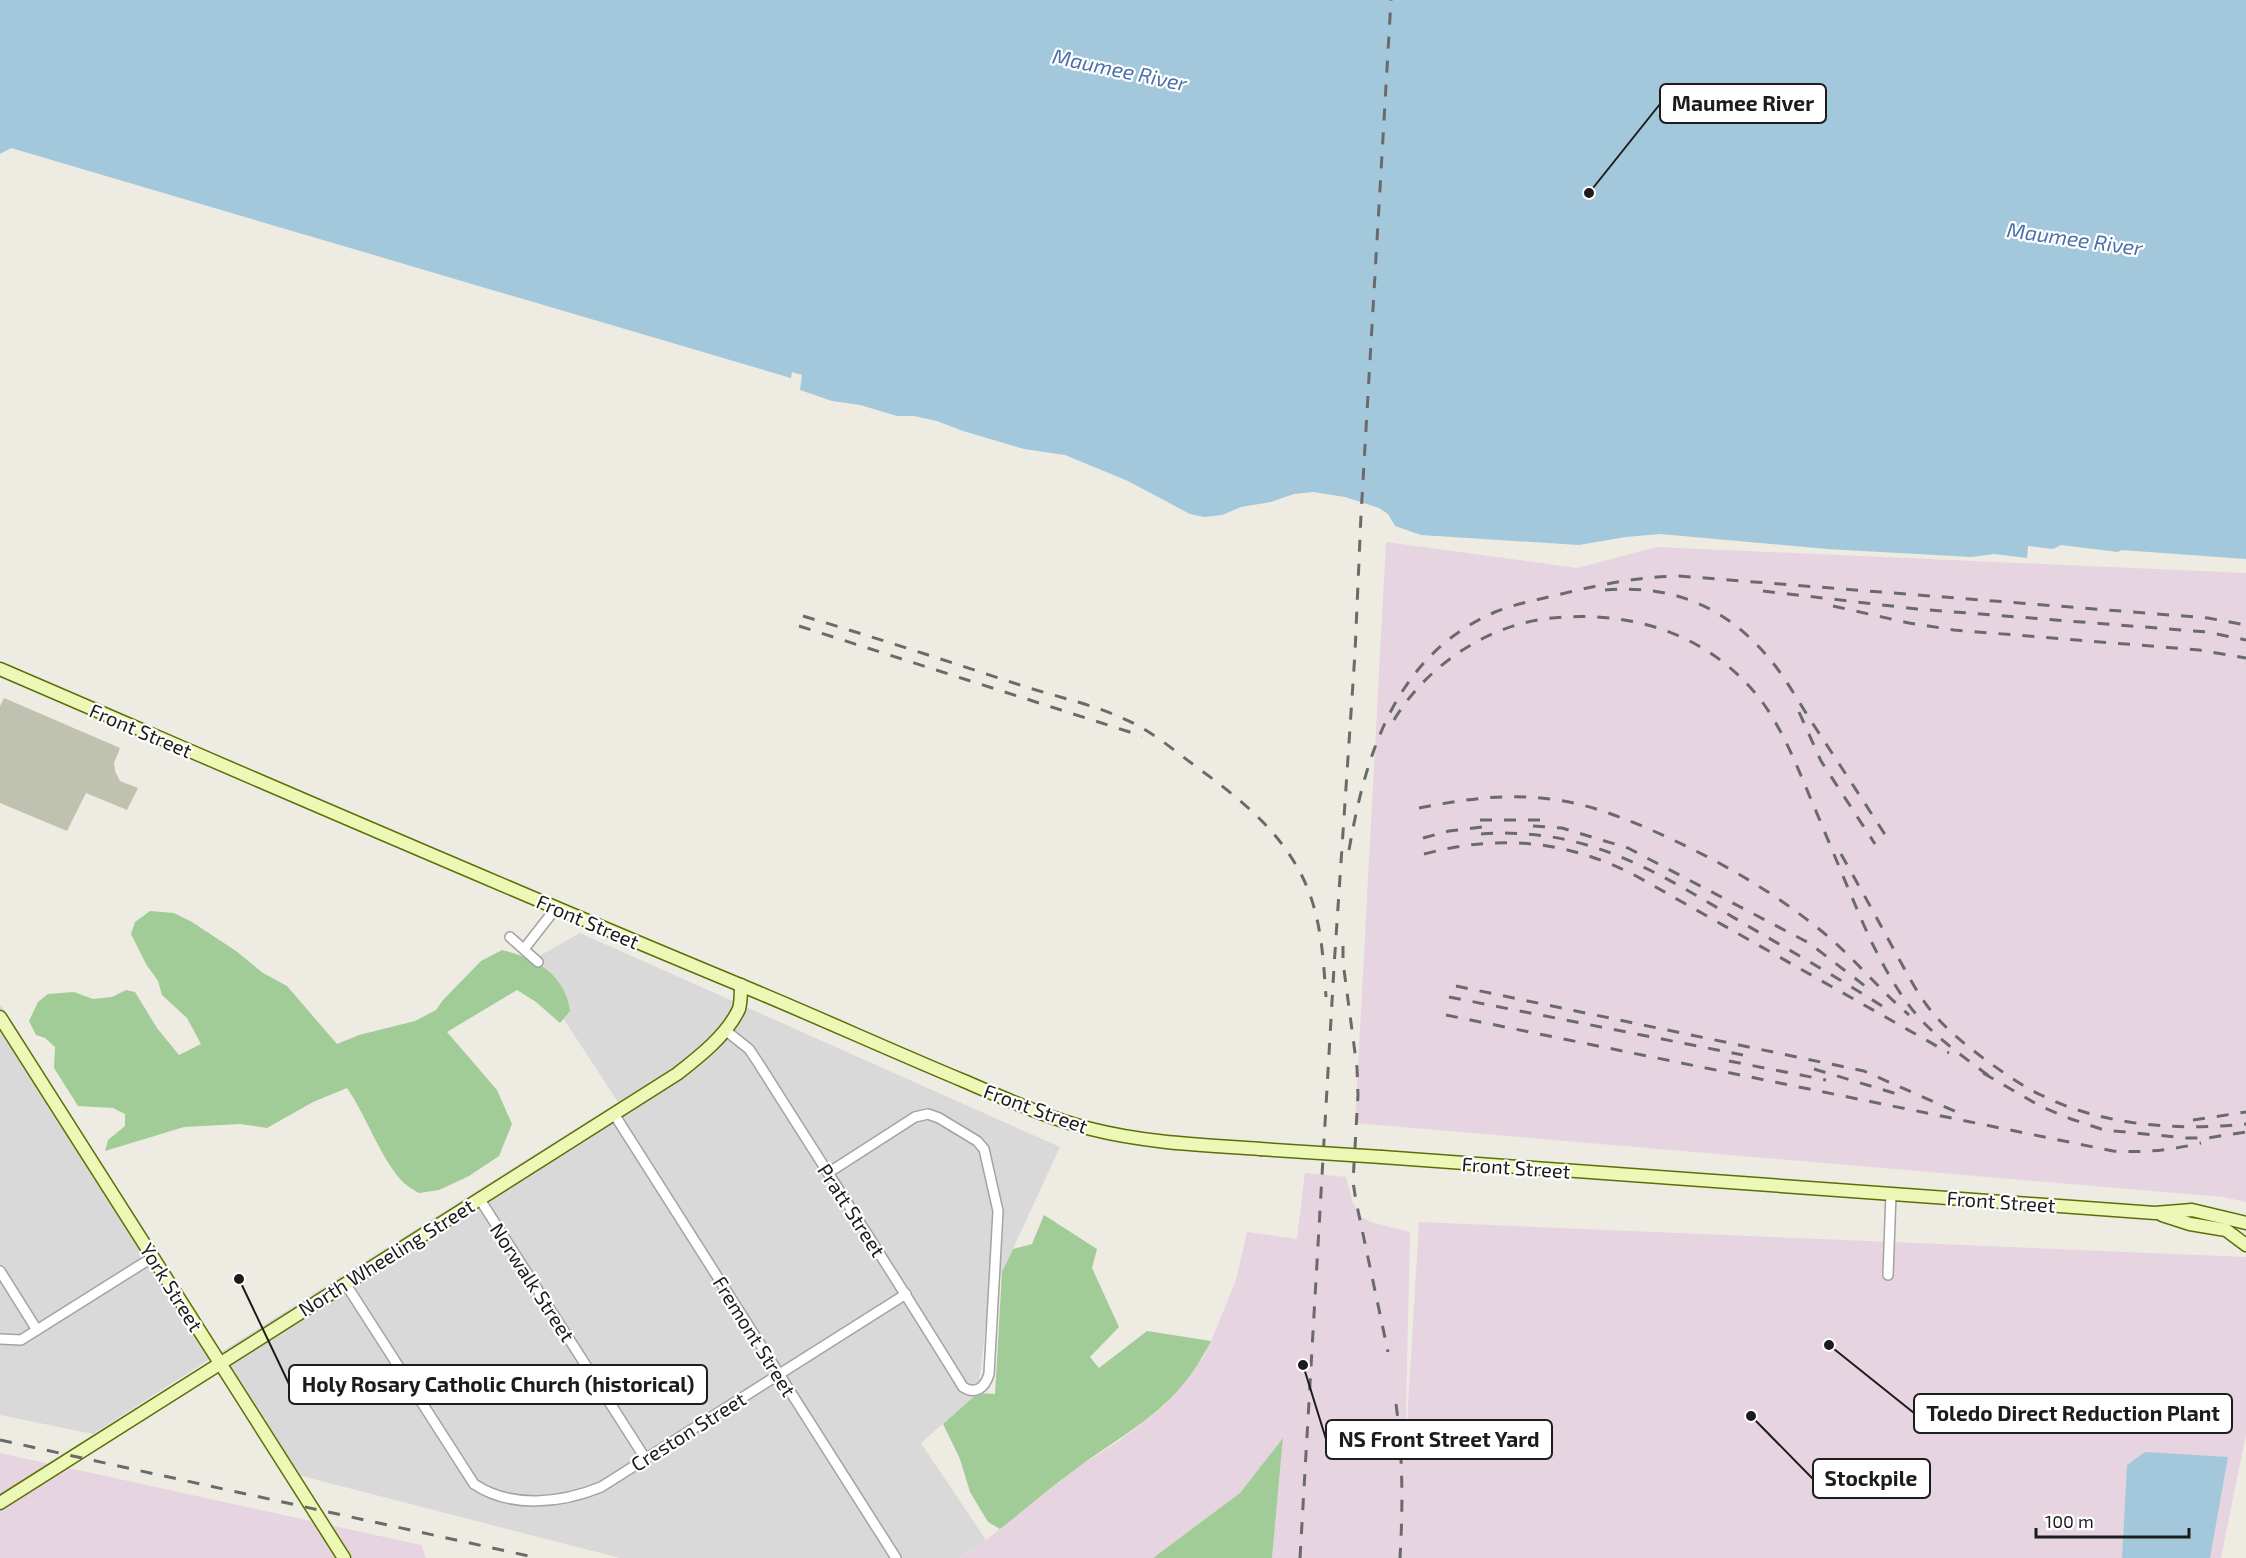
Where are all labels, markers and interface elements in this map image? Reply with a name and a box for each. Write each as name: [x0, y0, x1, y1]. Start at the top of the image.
water label: Maumee River: [1050, 43, 1190, 96]
callout: Maumee River: [1660, 84, 1826, 123]
text: Maumee River: [1672, 90, 1814, 115]
water label: Maumee River: [2006, 216, 2145, 260]
street label: Front Street: [86, 698, 196, 762]
street label: Front Street: [533, 889, 643, 953]
street label: Front Street: [981, 1078, 1092, 1138]
street label: Front Street: [1461, 1151, 1572, 1183]
street label: Pratt Street: [813, 1159, 891, 1261]
street label: Front Street: [1946, 1185, 2057, 1217]
street label: North Wheeling Street: [294, 1193, 479, 1321]
street label: Norwalk Street: [486, 1218, 581, 1346]
street label: York Street: [135, 1238, 209, 1336]
street label: Fremont Street: [708, 1272, 802, 1401]
callout: Holy Rosary Catholic Church (historical): [289, 1365, 707, 1404]
text: Holy Rosary Catholic Church (historical): [302, 1371, 694, 1397]
street label: Creston Street: [626, 1386, 750, 1476]
callout: Toledo Direct Reduction Plant: [1914, 1394, 2232, 1433]
text: Toledo Direct Reduction Plant: [1926, 1400, 2220, 1425]
callout: NS Front Street Yard: [1326, 1420, 1552, 1459]
text: NS Front Street Yard: [1338, 1426, 1540, 1451]
callout: Stockpile: [1813, 1459, 1930, 1498]
text: Stockpile: [1825, 1465, 1918, 1490]
scale bar: [2036, 1501, 2189, 1539]
text: 100 m: [2045, 1510, 2094, 1532]

